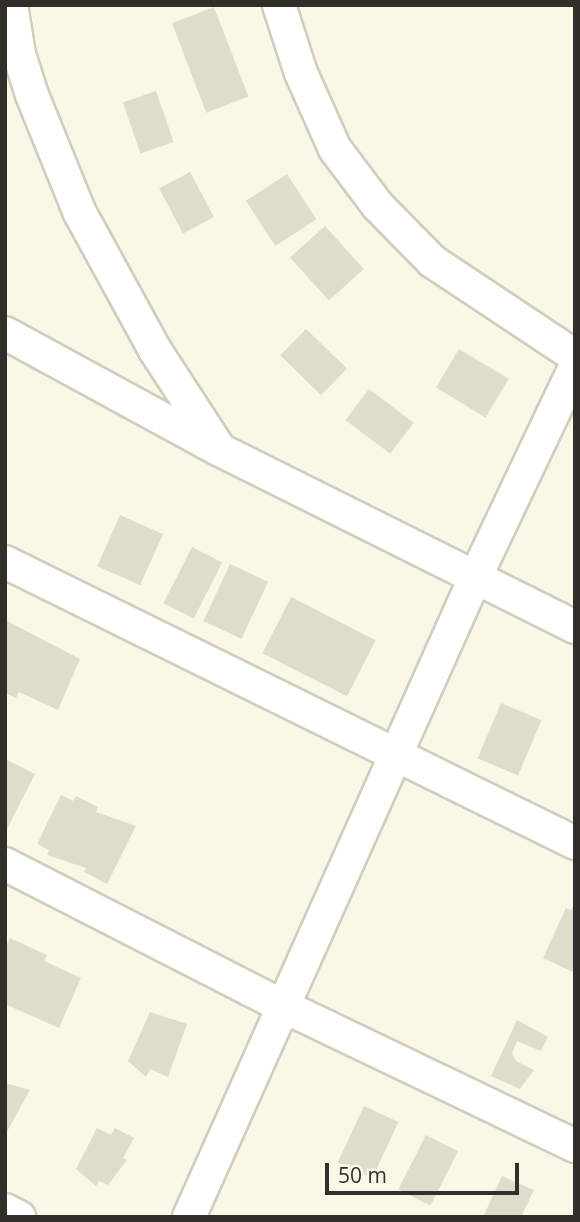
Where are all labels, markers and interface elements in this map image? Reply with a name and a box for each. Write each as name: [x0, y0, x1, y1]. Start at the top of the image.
scale bar: [328, 1148, 522, 1192]
text: 50 m: [338, 1161, 387, 1189]

